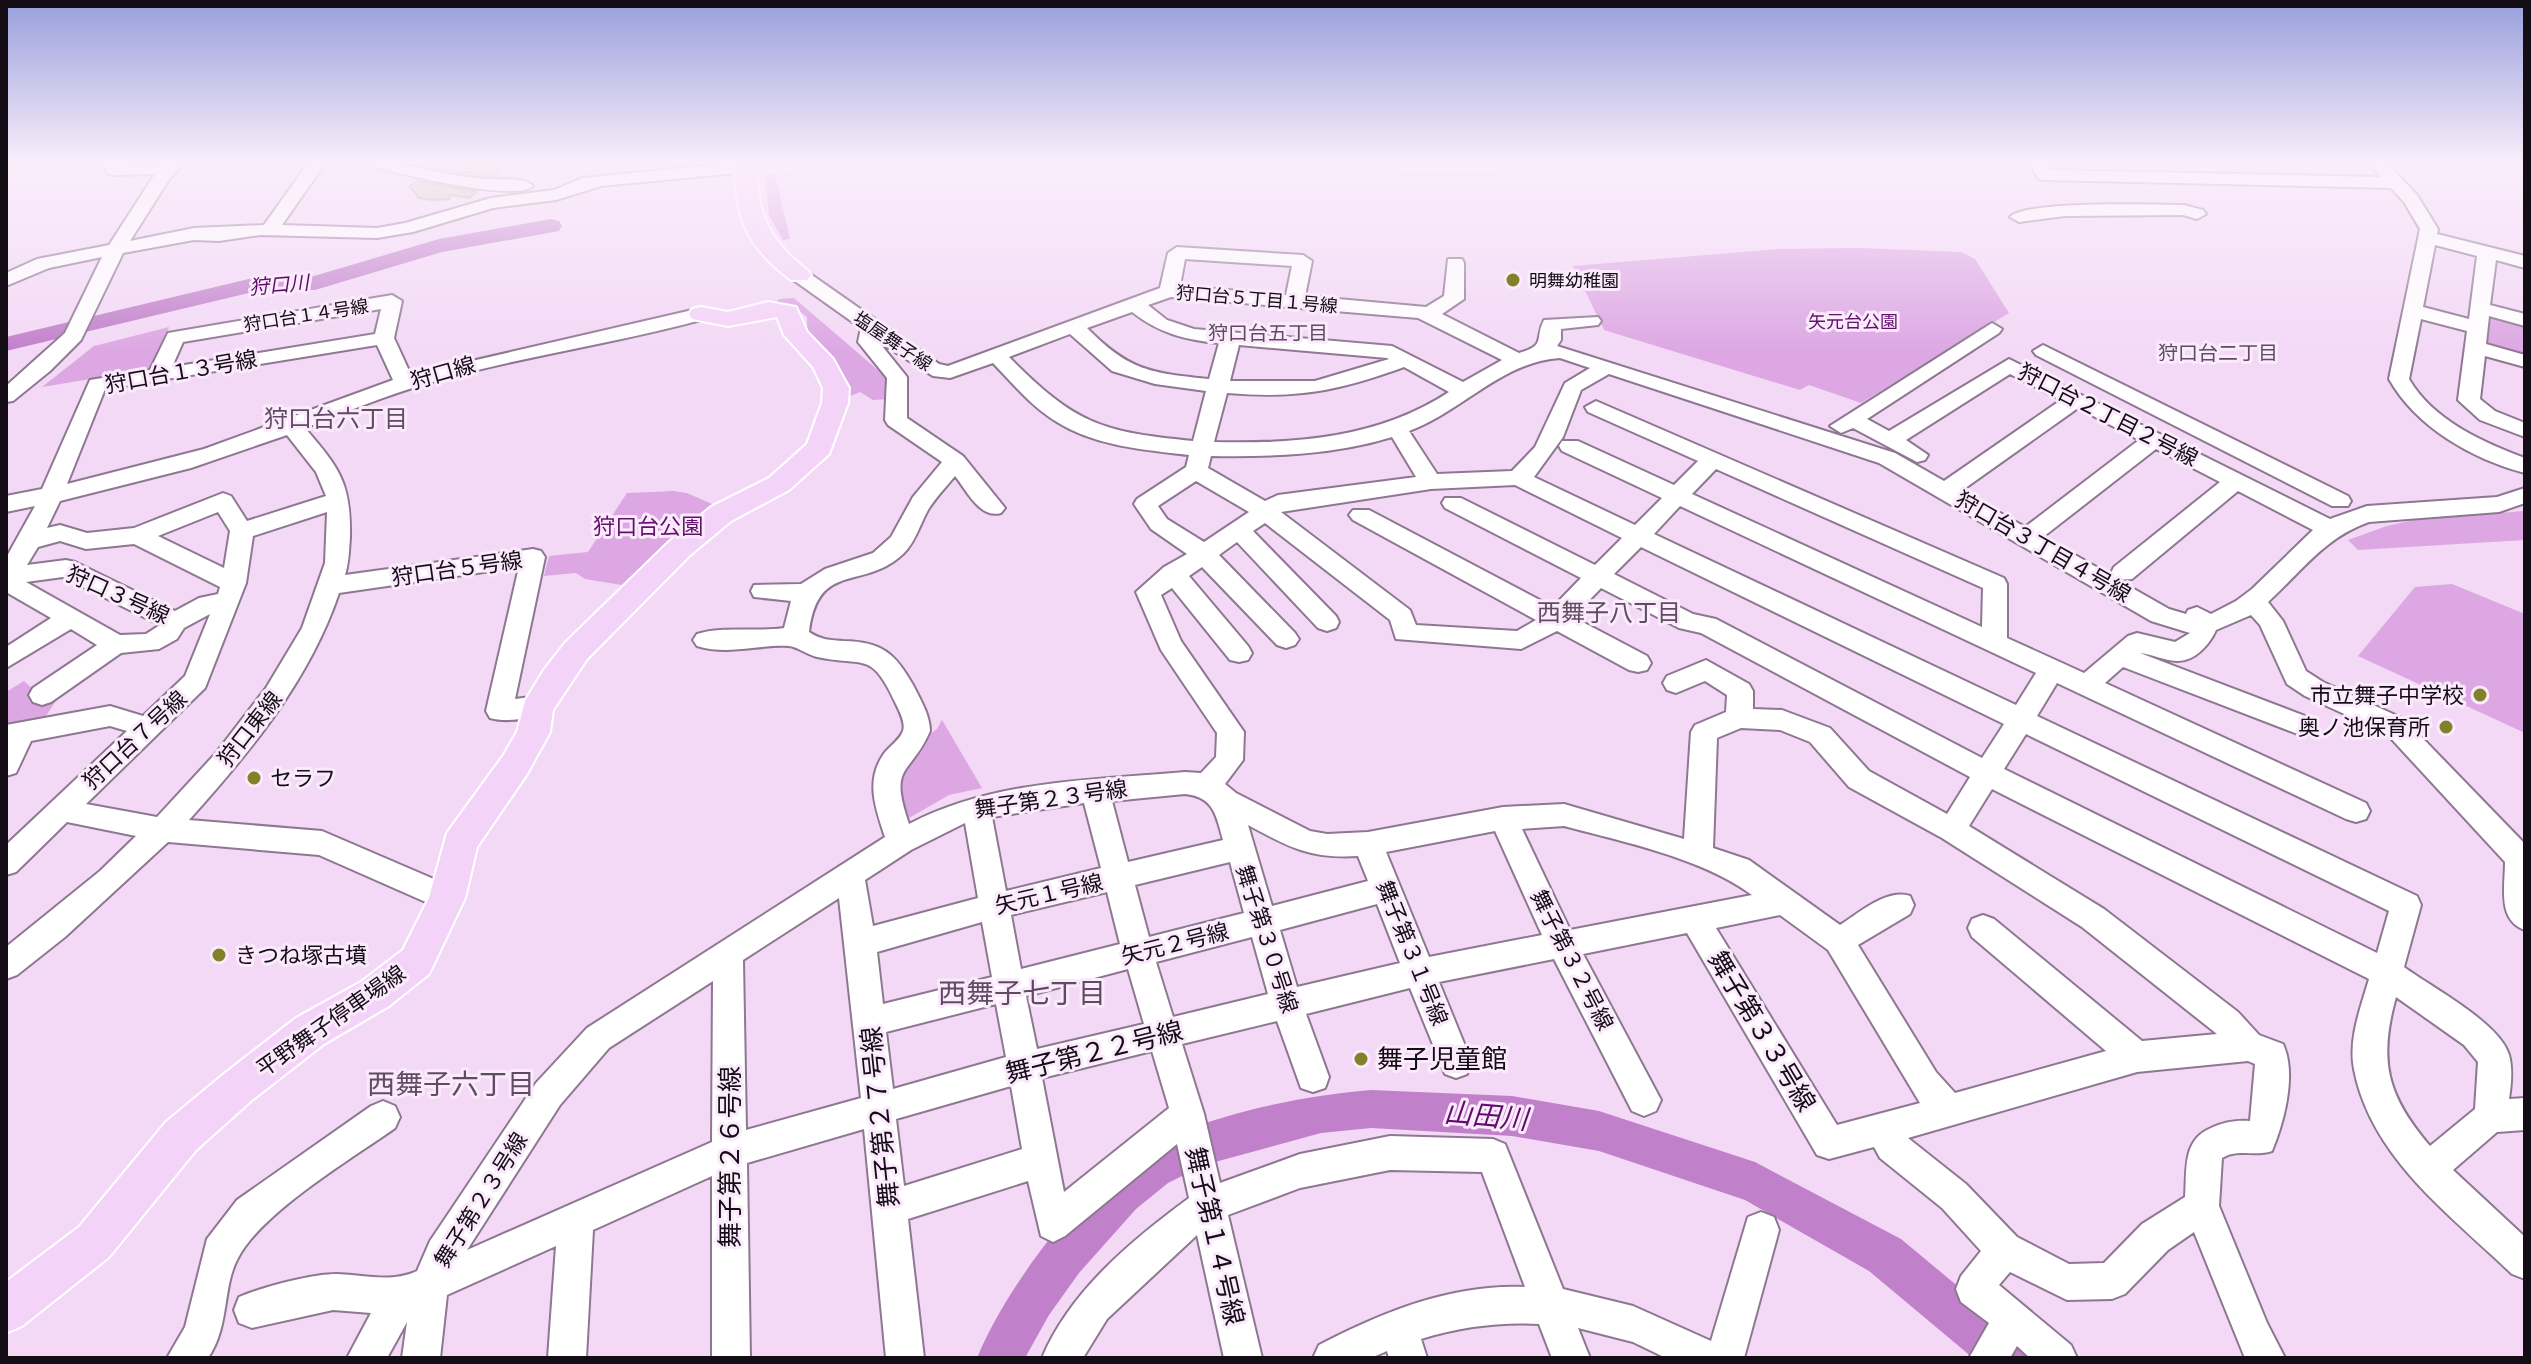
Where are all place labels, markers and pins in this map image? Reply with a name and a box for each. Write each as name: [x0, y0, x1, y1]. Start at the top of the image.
place label: 明舞幼稚園: [1529, 270, 1619, 291]
marker: 明舞幼稚園: [1504, 271, 1522, 289]
place label: 市立舞子中学校: [2310, 683, 2464, 708]
marker: 市立舞子中学校: [2471, 686, 2489, 704]
place label: 奥ノ池保育所: [2298, 715, 2430, 740]
marker: 奥ノ池保育所: [2437, 718, 2455, 736]
place label: セラフ: [270, 766, 336, 791]
marker: セラフ: [245, 769, 263, 787]
place label: きつね塚古墳: [235, 943, 367, 968]
marker: きつね塚古墳: [210, 946, 228, 964]
place label: 舞子児童館: [1377, 1044, 1507, 1074]
marker: 舞子児童館: [1352, 1050, 1370, 1068]

